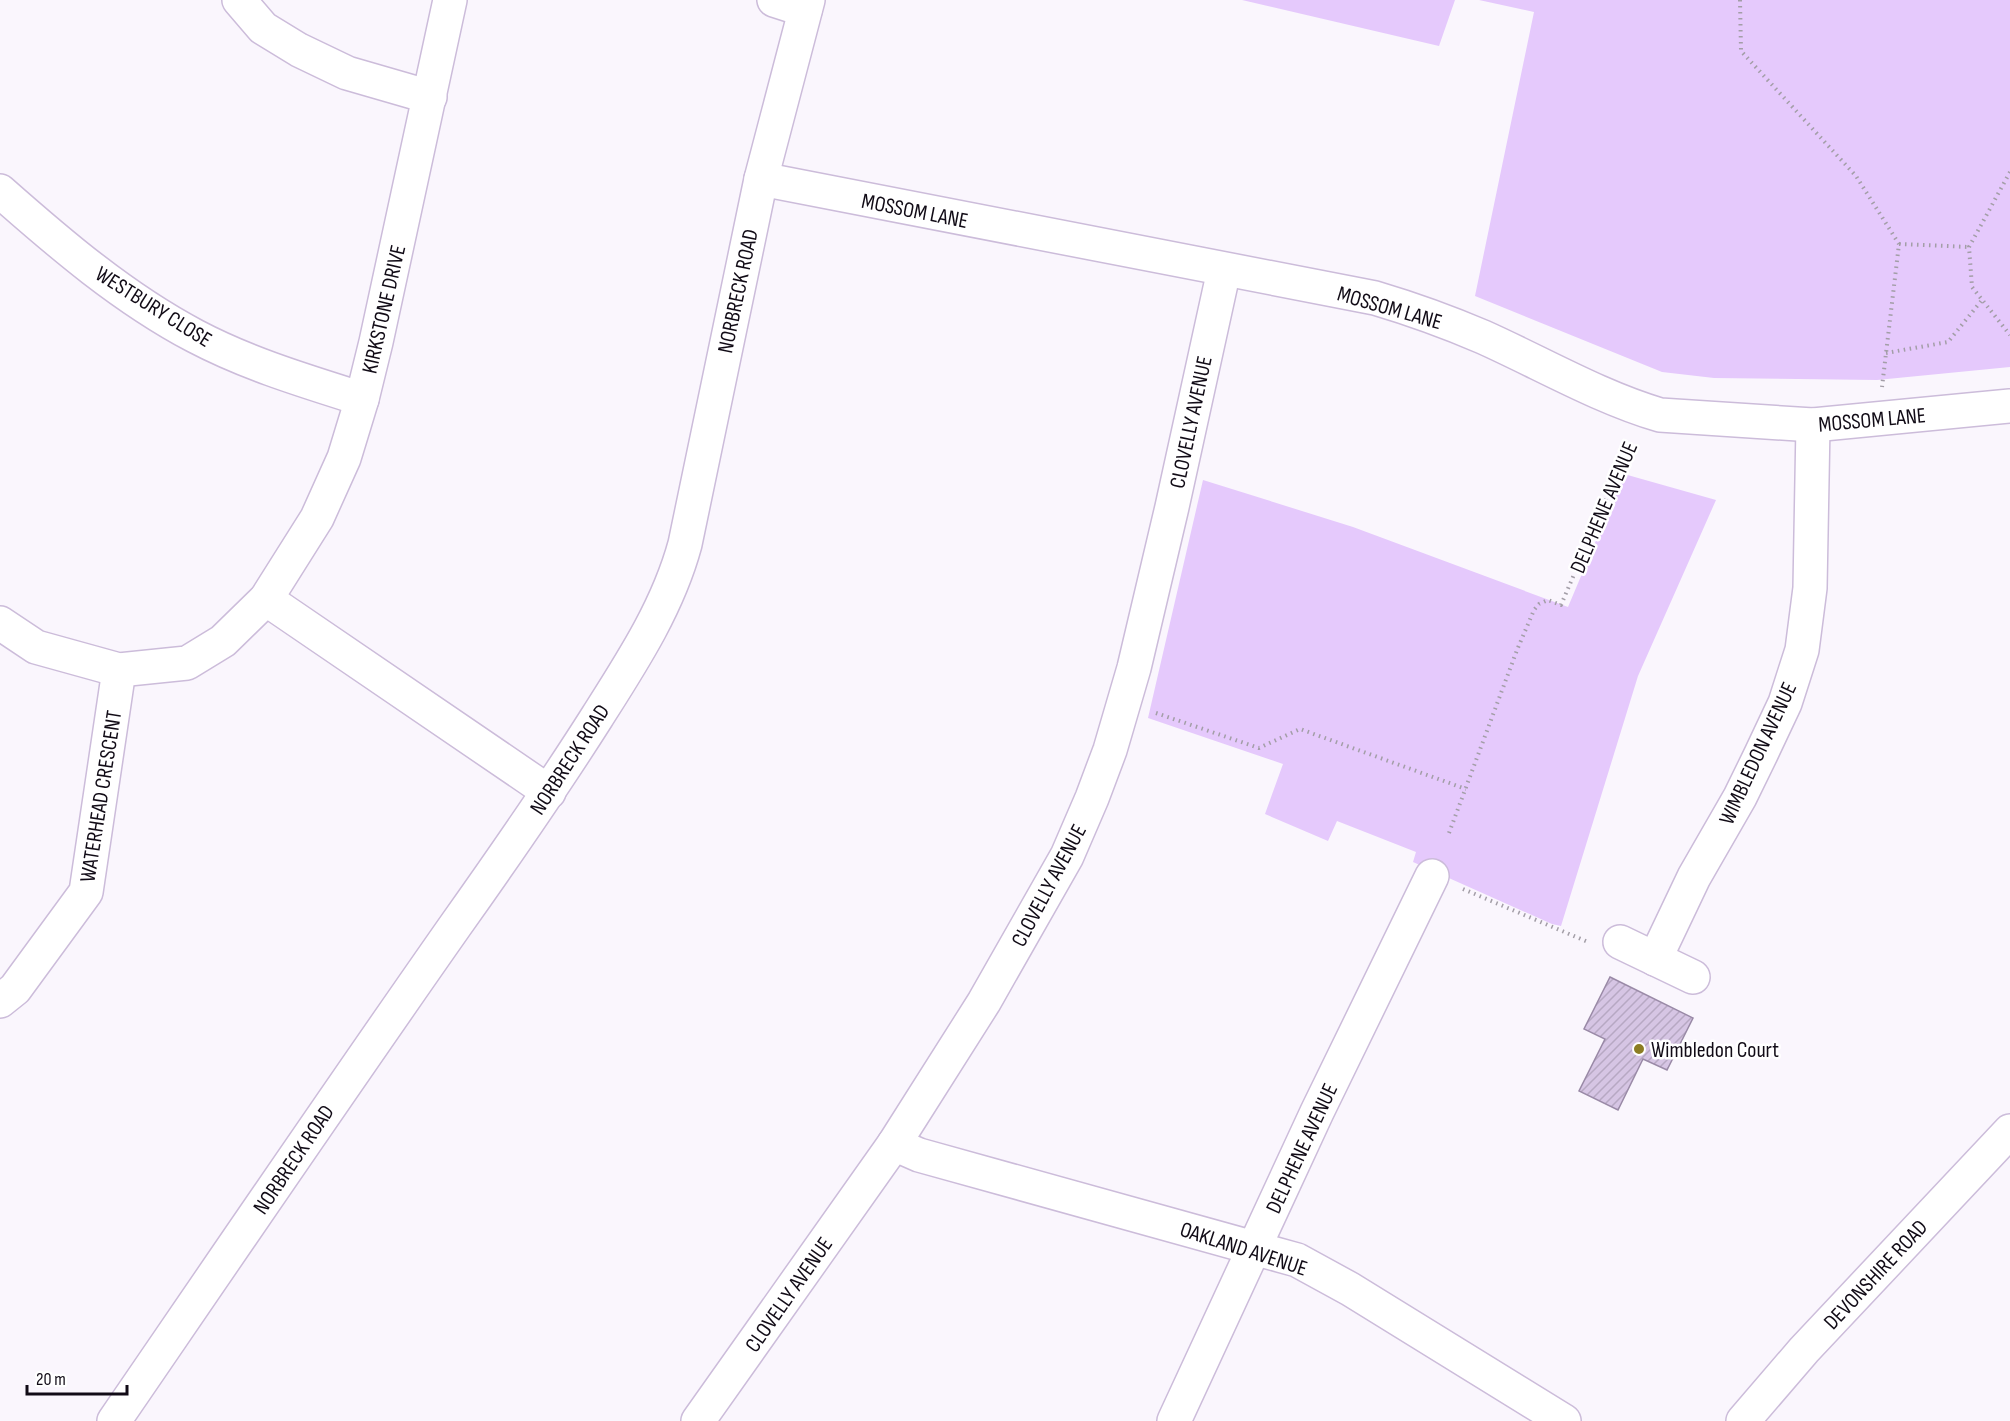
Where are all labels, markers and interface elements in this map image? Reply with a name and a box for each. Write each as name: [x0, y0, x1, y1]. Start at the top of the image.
street label: MOSSOM LANE: [859, 188, 970, 235]
street label: NORBRECK ROAD: [712, 227, 765, 356]
street label: KIRKSTONE DRIVE: [357, 242, 412, 376]
street label: WESTBURY CLOSE: [90, 261, 216, 354]
street label: MOSSOM LANE: [1334, 281, 1445, 336]
street label: CLOVELLY AVENUE: [1164, 354, 1219, 491]
street label: MOSSOM LANE: [1817, 402, 1927, 439]
street label: DELPHENE AVENUE: [1565, 438, 1644, 577]
street label: WIMBLEDON AVENUE: [1714, 678, 1803, 829]
street label: NORBRECK ROAD: [525, 700, 616, 820]
street label: WATERHEAD CRESCENT: [75, 708, 128, 884]
street label: CLOVELLY AVENUE: [1006, 820, 1093, 951]
place label: Wimbledon Court: [1651, 1037, 1779, 1064]
marker: Wimbledon Court: [1632, 1042, 1646, 1056]
street label: DELPHENE AVENUE: [1260, 1079, 1344, 1218]
street label: NORBRECK ROAD: [248, 1100, 341, 1220]
street label: DEVONSHIRE ROAD: [1818, 1214, 1934, 1336]
street label: OAKLAND AVENUE: [1176, 1216, 1311, 1283]
street label: CLOVELLY AVENUE: [740, 1232, 839, 1358]
scale bar: [27, 1358, 128, 1396]
text: 20 m: [36, 1369, 66, 1390]

